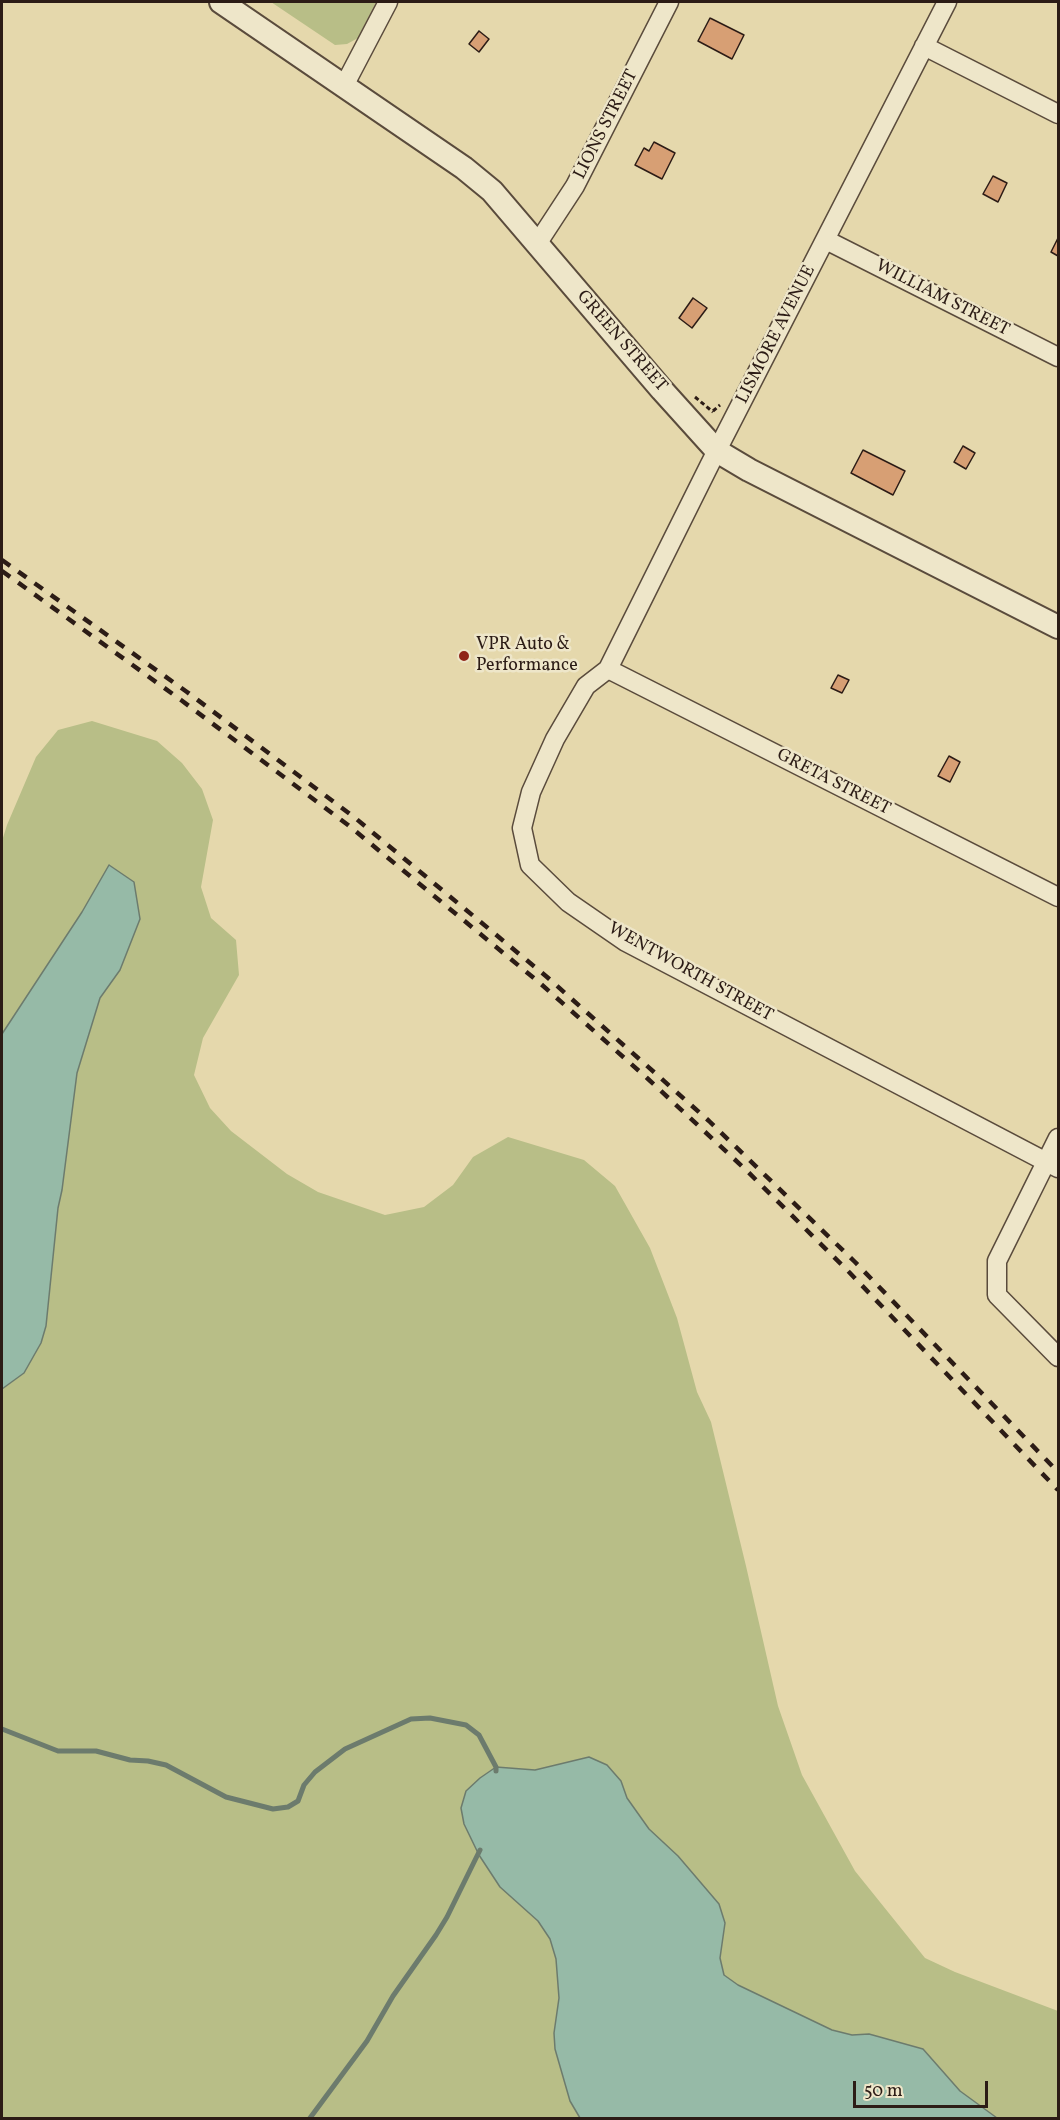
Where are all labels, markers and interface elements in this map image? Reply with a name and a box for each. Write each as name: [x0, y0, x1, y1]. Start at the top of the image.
street label: LIONS STREET: [570, 67, 644, 183]
street label: WILLIAM STREET: [871, 256, 1013, 342]
street label: LISMORE AVENUE: [733, 262, 821, 408]
street label: GREEN STREET: [571, 287, 671, 397]
place label: VPR Auto & Performance: [476, 635, 578, 678]
marker: VPR Auto & Performance: [457, 649, 471, 663]
street label: GRETA STREET: [772, 745, 894, 821]
street label: WENTWORTH STREET: [604, 919, 776, 1027]
scale bar: [856, 2069, 991, 2107]
text: 50 m: [864, 2079, 903, 2104]

